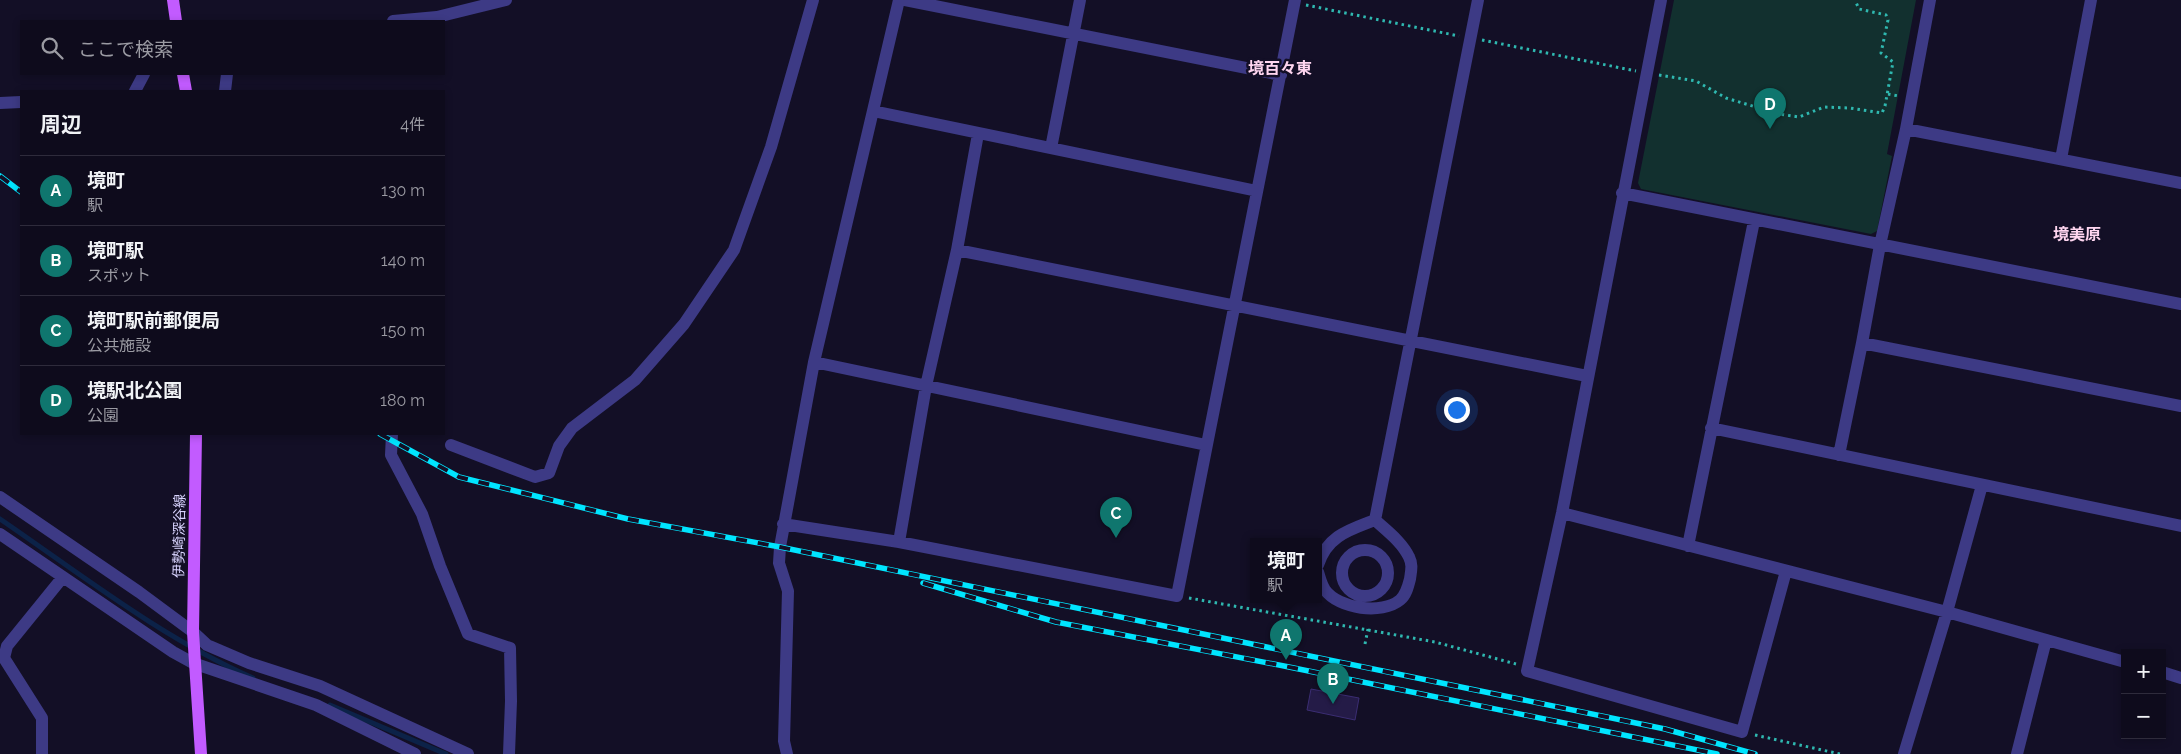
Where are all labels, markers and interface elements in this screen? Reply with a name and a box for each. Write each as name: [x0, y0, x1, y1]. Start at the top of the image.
search box: [20, 20, 445, 75]
icon: search: [38, 34, 66, 62]
text: ここで検索: [78, 38, 173, 60]
district label: 境百々東: [1248, 59, 1312, 78]
pin: D: [1754, 88, 1786, 129]
text: 周辺: [40, 112, 82, 137]
text: 4件: [400, 115, 425, 134]
text: 境町: [87, 169, 125, 191]
text: A: [51, 181, 61, 200]
text: 130 m: [381, 181, 425, 200]
text: 駅: [87, 196, 103, 215]
district label: 境美原: [2053, 225, 2101, 244]
text: 境町駅: [87, 239, 144, 261]
text: B: [51, 251, 61, 270]
text: 140 m: [381, 251, 425, 270]
text: スポット: [87, 266, 151, 285]
text: 境町駅前郵便局: [87, 309, 220, 331]
text: C: [51, 321, 61, 340]
text: 150 m: [381, 321, 425, 340]
text: 公共施設: [87, 336, 151, 355]
text: 境駅北公園: [87, 379, 182, 401]
text: D: [50, 391, 62, 410]
text: 180 m: [380, 391, 425, 410]
your location: [1444, 397, 1470, 423]
text: 公園: [87, 406, 119, 425]
street label: 伊勢崎深谷線: [170, 494, 188, 578]
pin: C: [1100, 497, 1132, 538]
popup: [1250, 538, 1322, 603]
text: 境町: [1267, 549, 1305, 571]
text: 駅: [1267, 576, 1283, 595]
pin: A: [1270, 619, 1302, 660]
map controls: [2121, 649, 2166, 739]
button: +: [2121, 649, 2166, 694]
pin: B: [1317, 663, 1349, 704]
button: −: [2121, 694, 2166, 739]

